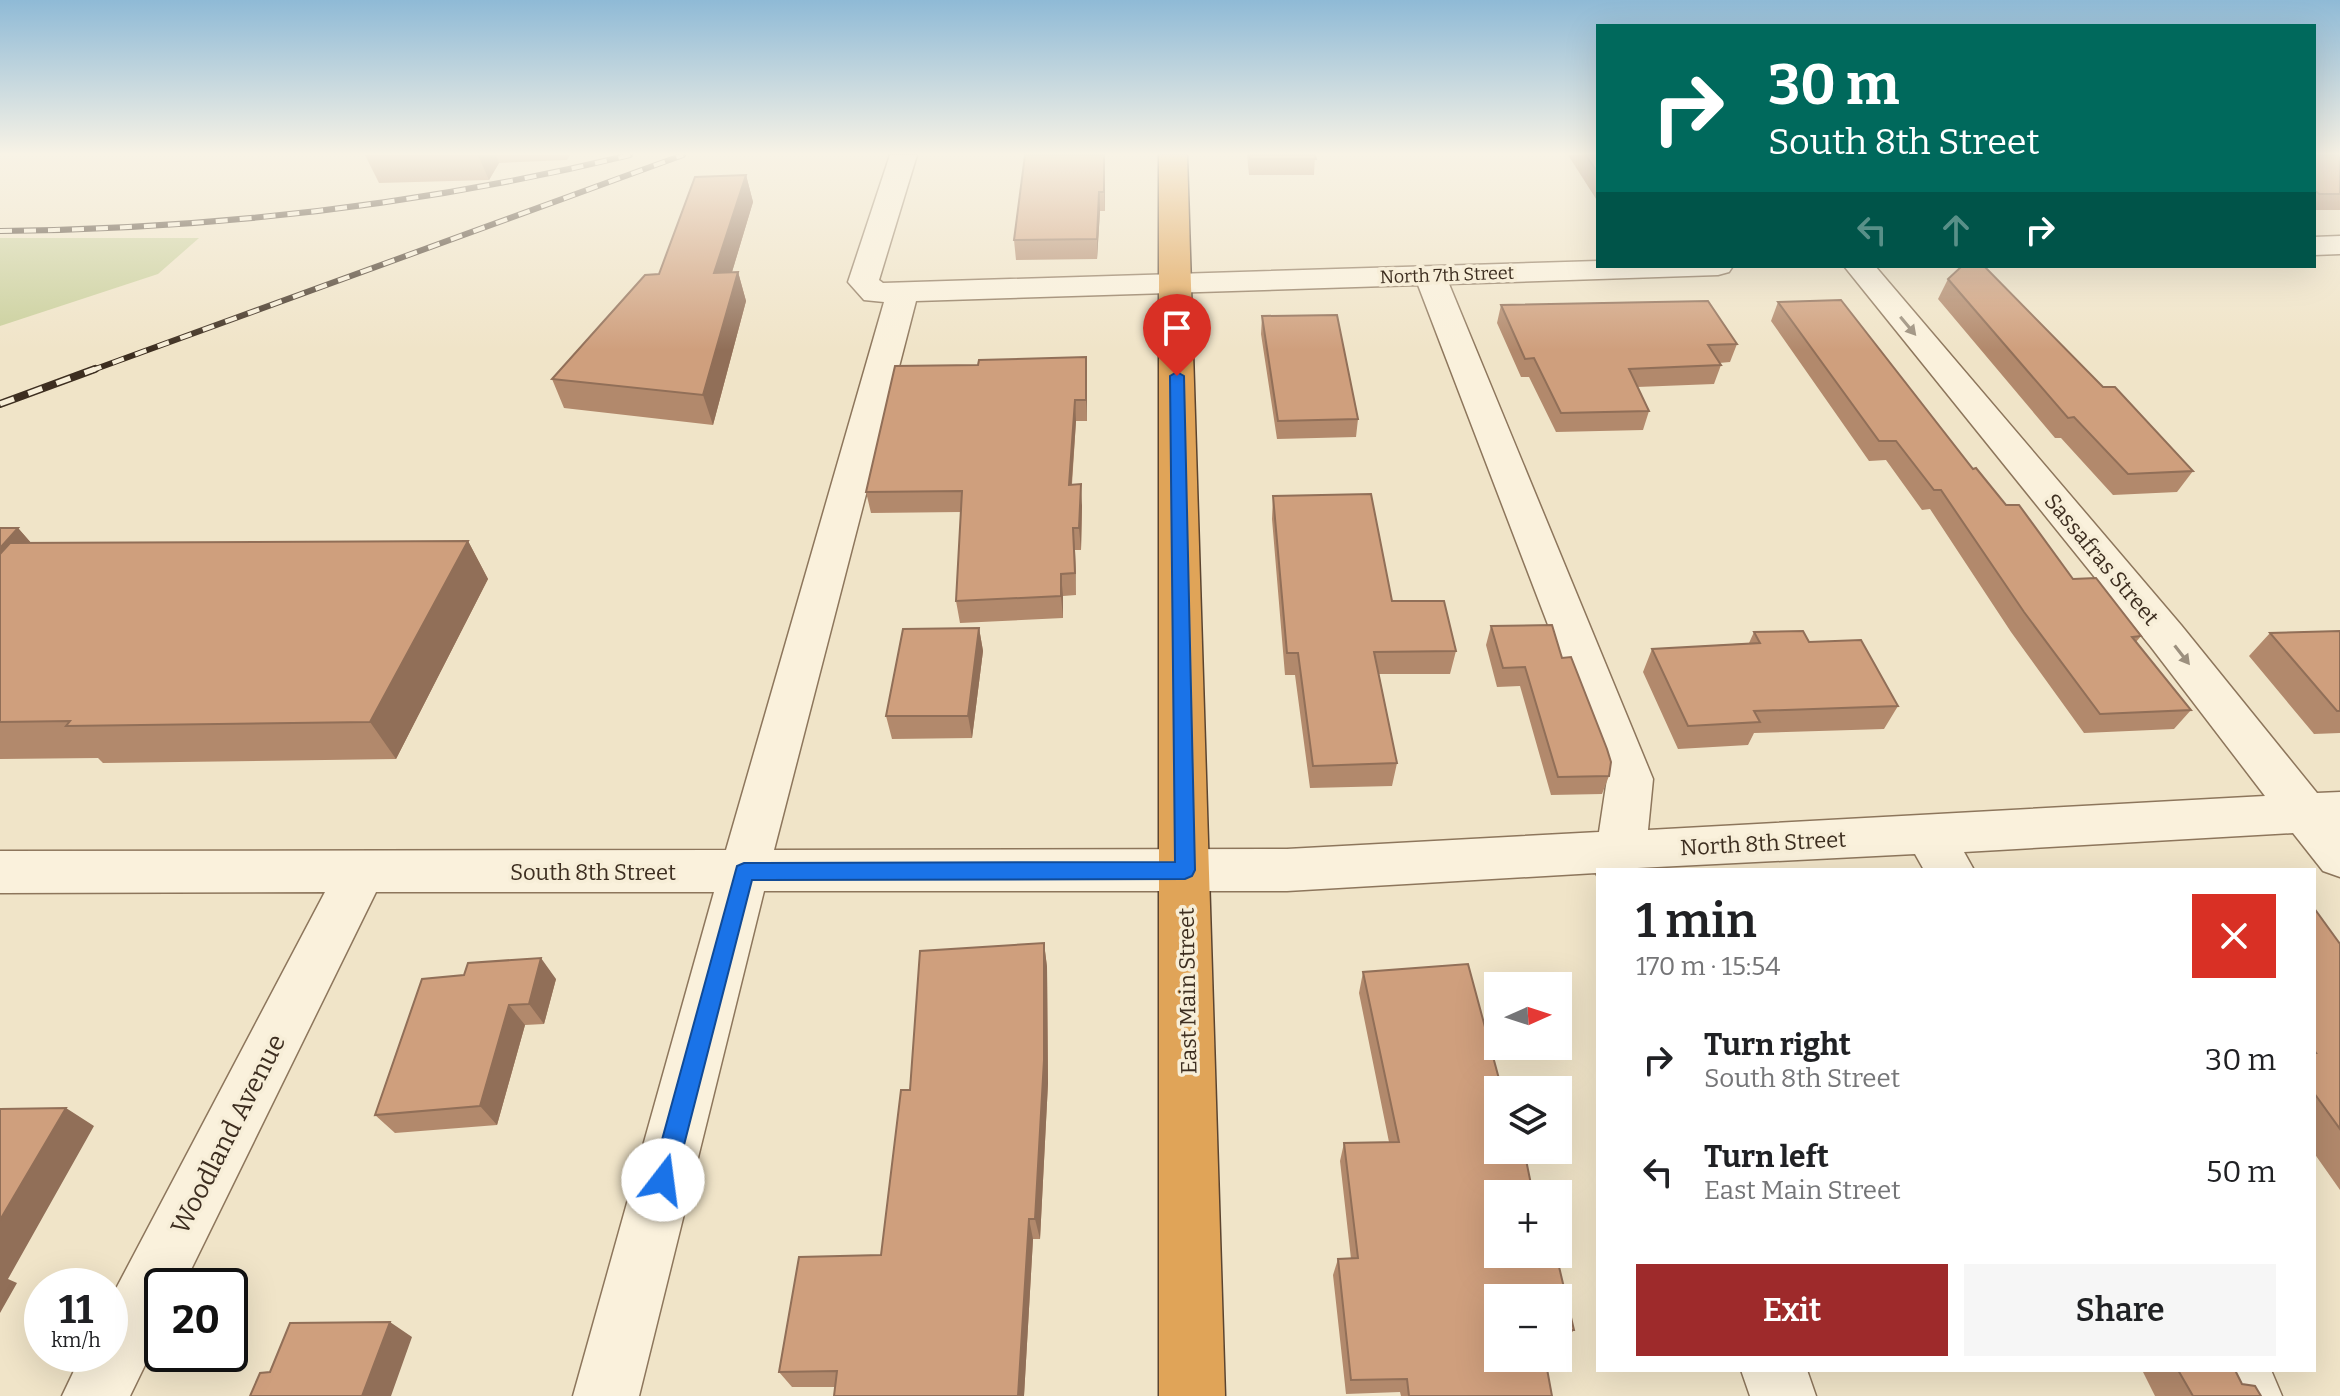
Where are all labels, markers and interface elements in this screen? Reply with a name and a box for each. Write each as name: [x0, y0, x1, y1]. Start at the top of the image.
text: 30 m: [1768, 52, 1899, 119]
icon: right: [1636, 56, 1740, 160]
text: South 8th Street: [1768, 120, 2040, 164]
icon: left: [1850, 208, 1894, 252]
icon: ahead: [1934, 208, 1978, 252]
icon: right: [2018, 208, 2062, 252]
street label: North 7th Street: [1379, 262, 1515, 288]
pin: [1143, 294, 1211, 376]
icon: arrive: [1155, 306, 1199, 350]
one-way arrow: [1899, 316, 1916, 336]
street label: Sassafras Street: [2039, 488, 2165, 631]
one-way arrow: [2173, 645, 2189, 665]
street label: North 8th Street: [1679, 826, 1847, 861]
street label: South 8th Street: [510, 859, 676, 886]
text: 1 min: [1636, 892, 1757, 950]
button: close: [2192, 894, 2276, 978]
street label: East Main Street: [1173, 908, 1202, 1074]
text: 170 m · 15:54: [1636, 951, 1780, 982]
north arrow: [1484, 972, 1572, 1060]
map controls: [1484, 972, 1572, 1372]
text: Turn right: [1704, 1027, 1851, 1063]
street label: Woodland Avenue: [165, 1029, 292, 1239]
icon: right: [1636, 1038, 1680, 1082]
text: 30 m: [2205, 1042, 2276, 1078]
text: South 8th Street: [1704, 1063, 1900, 1094]
button: layers: [1484, 1076, 1572, 1164]
position arrow: [621, 1138, 705, 1222]
text: Turn left: [1704, 1139, 1829, 1175]
icon: left: [1636, 1150, 1680, 1194]
text: 50 m: [2206, 1154, 2276, 1190]
text: East Main Street: [1704, 1175, 1901, 1206]
button: +: [1484, 1180, 1572, 1268]
button: Exit: [1636, 1264, 1948, 1356]
button: Share: [1964, 1264, 2276, 1356]
speed limit sign: 20: [144, 1268, 248, 1372]
button: −: [1484, 1284, 1572, 1372]
text: 11: [59, 1286, 93, 1334]
text: km/h: [51, 1328, 101, 1352]

